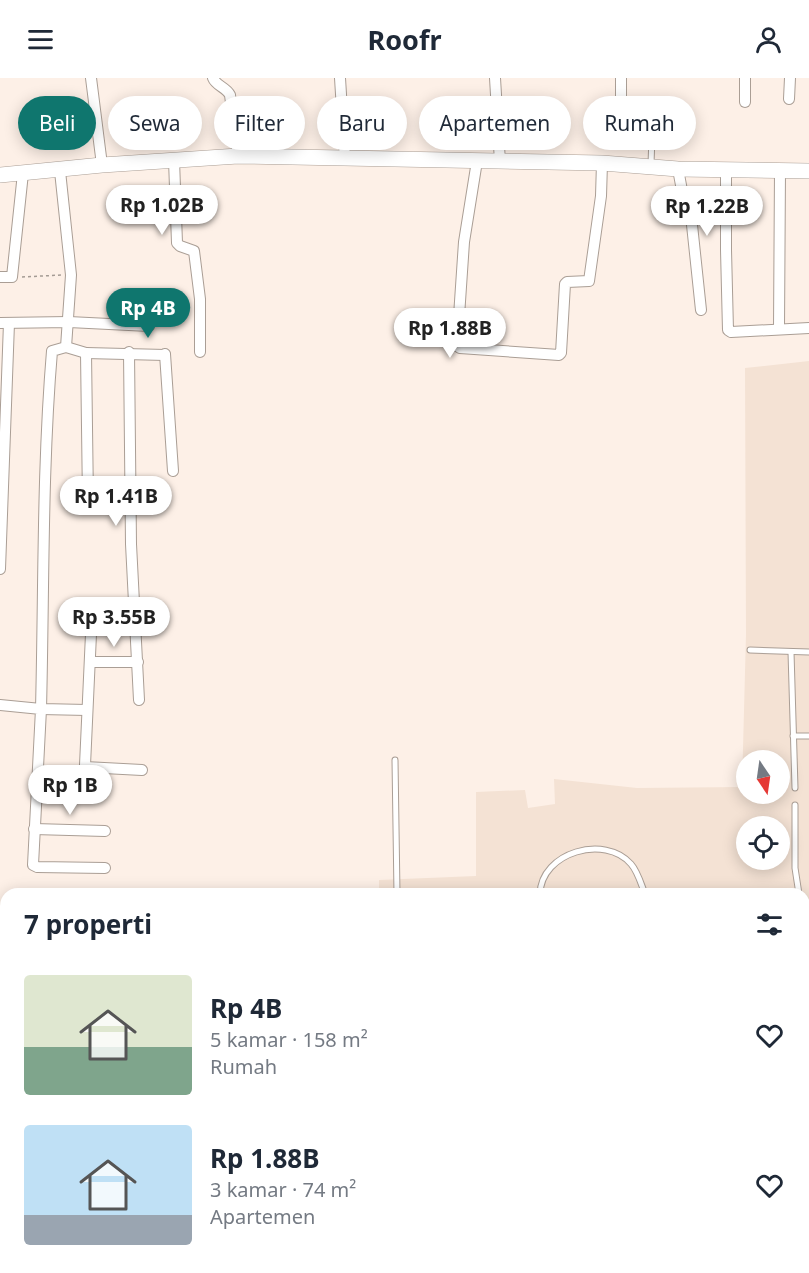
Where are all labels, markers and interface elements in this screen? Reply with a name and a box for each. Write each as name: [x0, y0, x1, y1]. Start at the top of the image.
text: Roofr: [368, 21, 441, 58]
icon: menu: [24, 23, 57, 56]
icon: person: [752, 23, 785, 56]
chip: Beli: [18, 96, 96, 150]
chip: Sewa: [108, 96, 202, 150]
chip: Filter: [214, 96, 305, 150]
chip: Baru: [317, 96, 407, 150]
chip: Apartemen: [419, 96, 571, 150]
chip: Rumah: [583, 96, 696, 150]
pin: Rp 1.02B: [100, 185, 224, 236]
pin: Rp 1.22B: [645, 186, 769, 237]
text: Rp 1.02B: [120, 191, 204, 218]
text: Rp 1.22B: [665, 192, 749, 219]
pin: Rp 4B: [106, 288, 190, 339]
text: Rp 4B: [120, 294, 176, 321]
pin: Rp 1.88B: [388, 308, 512, 359]
text: Rp 1.88B: [408, 314, 492, 341]
pin: Rp 1.41B: [54, 476, 178, 527]
text: Rp 1.41B: [74, 482, 158, 509]
pin: Rp 3.55B: [52, 597, 176, 648]
text: Rp 3.55B: [72, 603, 156, 630]
north arrow: [736, 750, 790, 804]
map controls: [736, 750, 790, 870]
pin: Rp 1B: [28, 765, 112, 816]
text: Rp 1B: [42, 771, 98, 798]
button: locate: [736, 816, 790, 870]
text: 7 properti: [24, 906, 152, 942]
icon: filters: [753, 908, 786, 941]
text: Rp 4B: [210, 990, 282, 1026]
icon: home: [72, 999, 144, 1071]
icon: heart: [753, 1019, 786, 1052]
text: 5 kamar · 158 m²: [210, 1026, 368, 1053]
text: Rumah: [210, 1053, 277, 1080]
text: Rp 1.88B: [210, 1140, 319, 1176]
icon: home: [72, 1149, 144, 1221]
icon: heart: [753, 1169, 786, 1202]
text: 3 kamar · 74 m²: [210, 1176, 356, 1203]
text: Apartemen: [210, 1203, 315, 1230]

